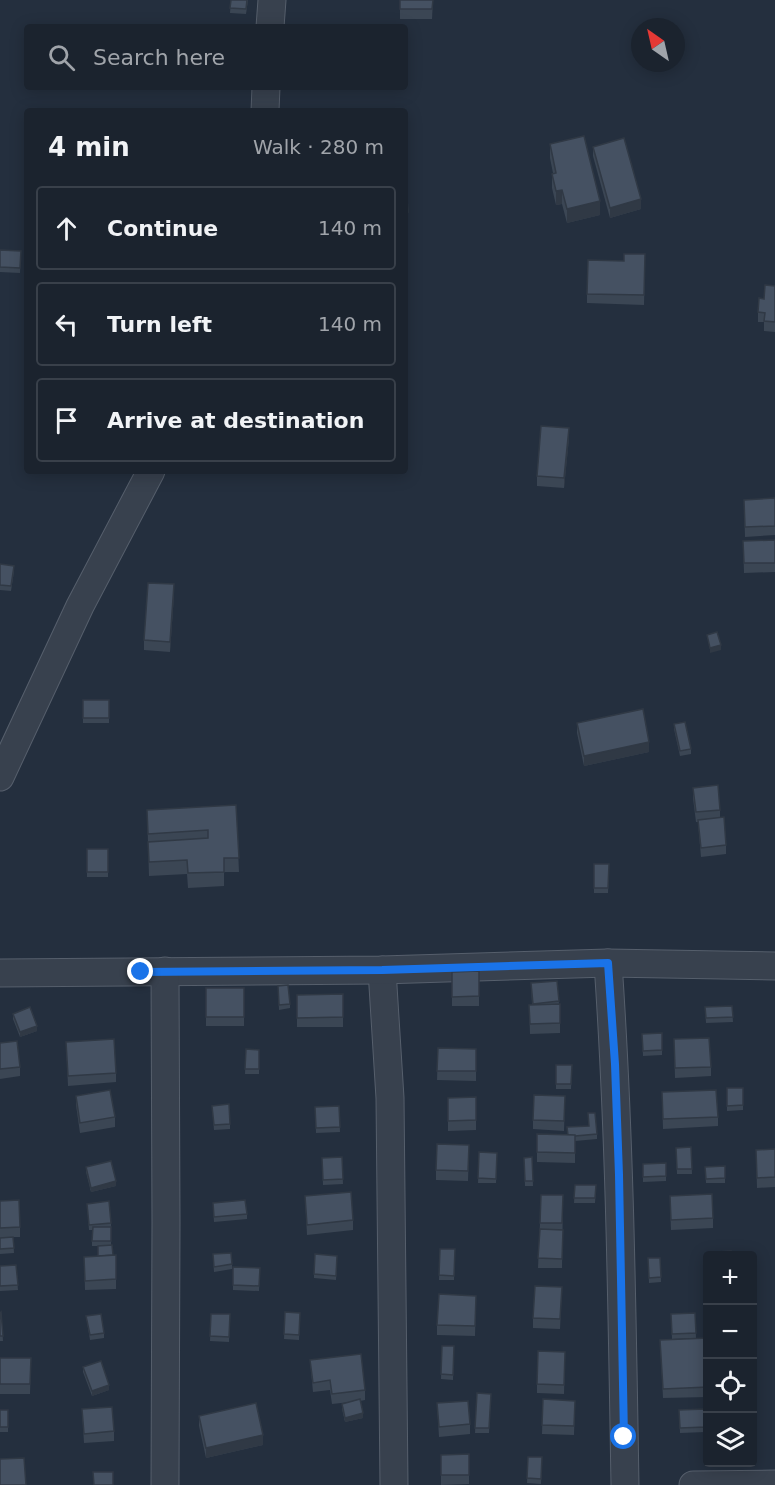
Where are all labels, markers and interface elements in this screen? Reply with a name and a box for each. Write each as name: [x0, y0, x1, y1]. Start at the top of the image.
north arrow: [631, 18, 685, 72]
search box: [24, 24, 408, 90]
icon: search: [45, 41, 78, 74]
text: Search here: [93, 45, 225, 70]
text: 4 min: [48, 132, 130, 162]
text: Walk · 280 m: [253, 135, 384, 159]
icon: ahead: [50, 212, 83, 245]
text: Continue: [107, 216, 218, 241]
text: 140 m: [318, 216, 382, 240]
icon: left: [50, 308, 83, 341]
text: Turn left: [107, 312, 212, 337]
text: 140 m: [318, 312, 382, 336]
icon: arrive: [50, 404, 83, 437]
text: Arrive at destination: [107, 408, 364, 433]
route end: [127, 958, 153, 984]
map controls: [703, 1251, 757, 1467]
button: +: [703, 1251, 757, 1305]
button: −: [703, 1305, 757, 1359]
button: locate: [703, 1359, 757, 1413]
button: layers: [703, 1413, 757, 1467]
route start: [610, 1423, 636, 1449]

